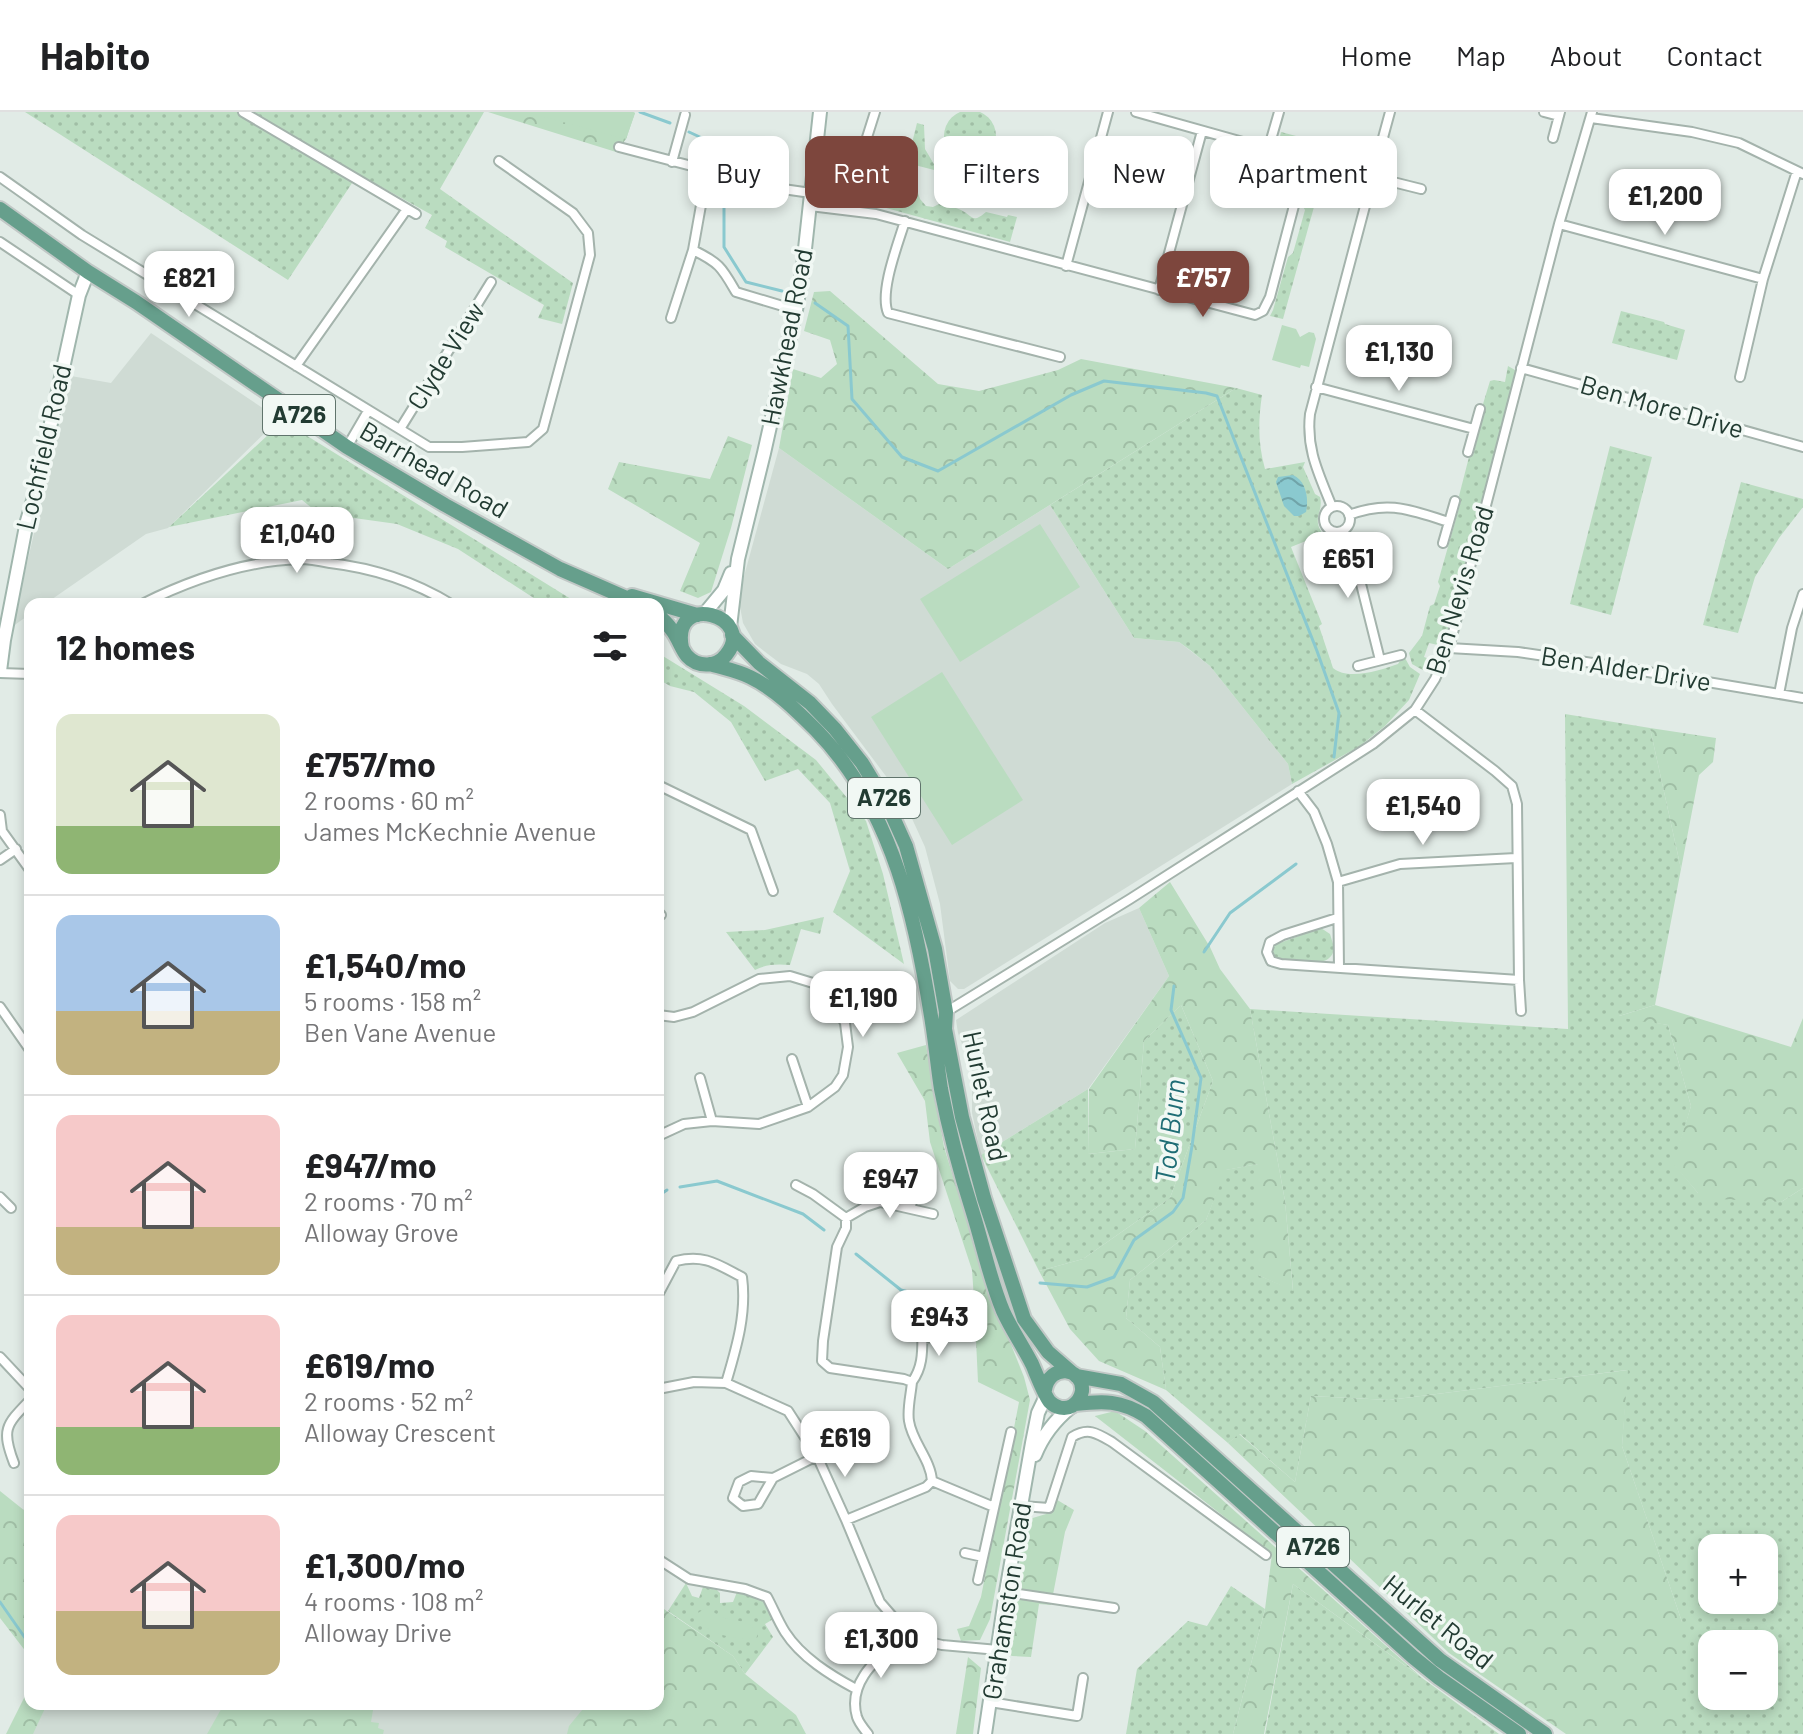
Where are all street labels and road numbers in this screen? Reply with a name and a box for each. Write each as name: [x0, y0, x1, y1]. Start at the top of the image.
street label: Hawkhead Road: [753, 246, 818, 428]
street label: Clyde View: [400, 296, 490, 415]
street label: Lochfield Road: [8, 361, 77, 533]
street label: Ben More Drive: [1577, 367, 1748, 444]
road number: A726: [263, 395, 335, 435]
street label: Barrhead Road: [355, 414, 514, 524]
street label: Ben Nevis Road: [1418, 502, 1499, 678]
street label: Ben Alder Drive: [1539, 639, 1714, 696]
road number: A726: [848, 778, 920, 818]
street label: Hurlet Road: [958, 1028, 1015, 1164]
street label: Grahamston Road: [975, 1500, 1036, 1702]
road number: A726: [1277, 1527, 1349, 1567]
street label: Hurlet Road: [1378, 1567, 1500, 1674]

